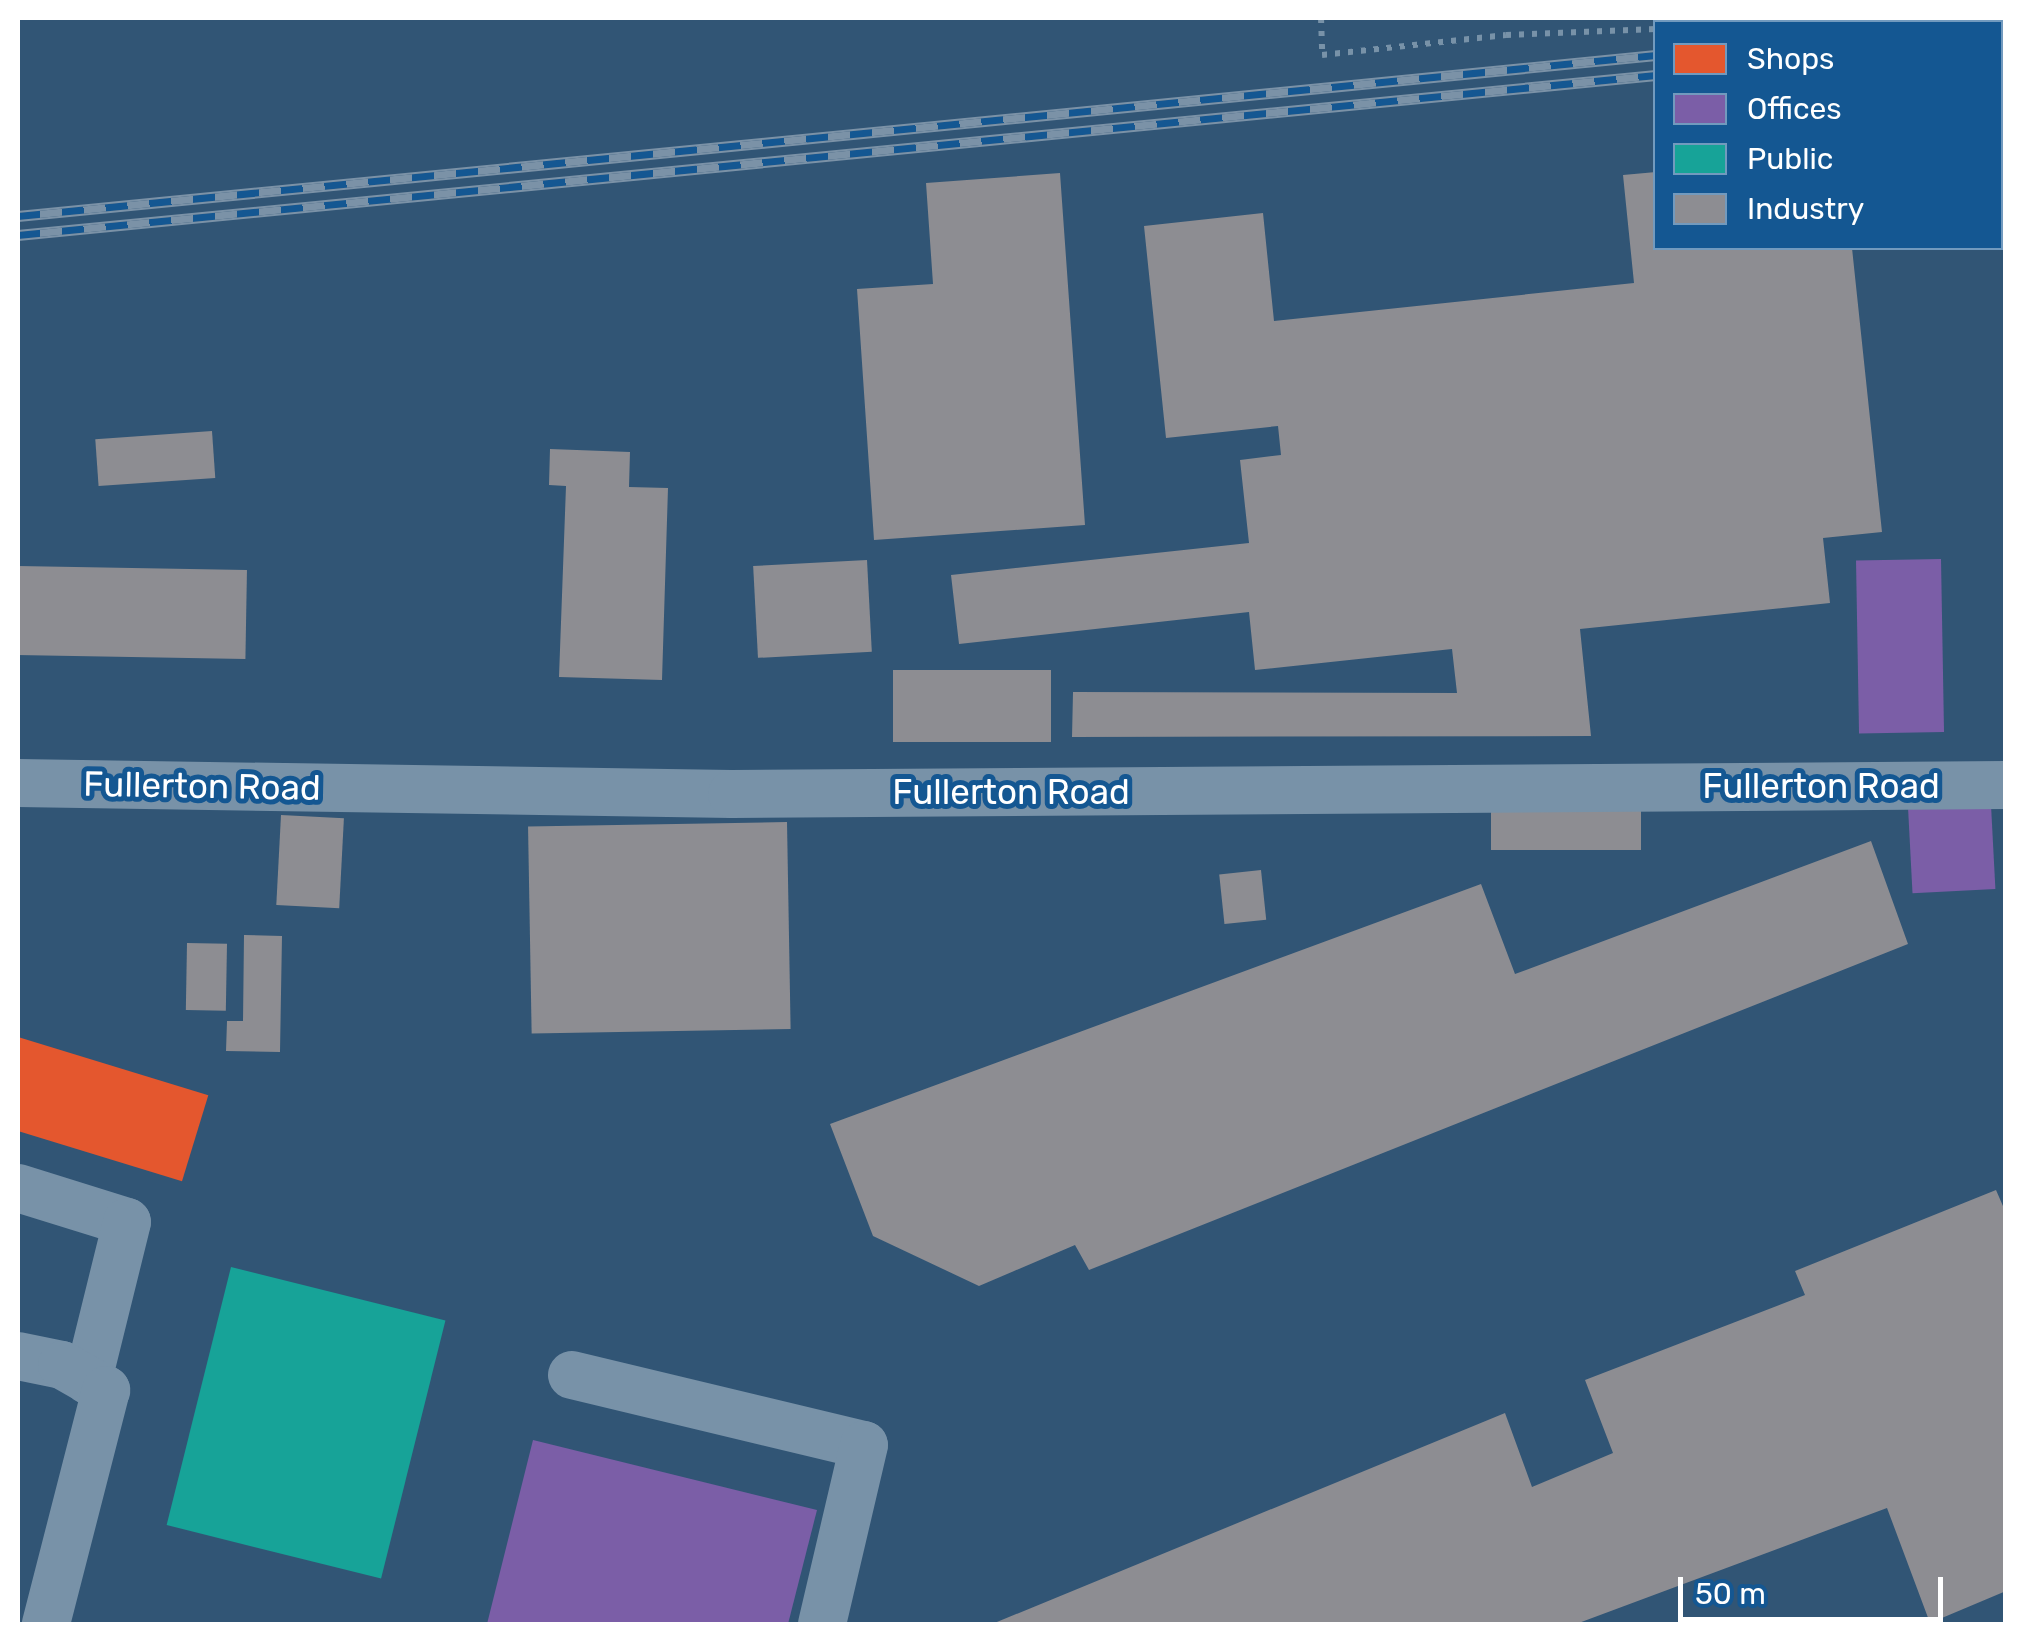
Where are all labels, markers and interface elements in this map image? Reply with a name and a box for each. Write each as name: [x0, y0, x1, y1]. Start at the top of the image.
legend: [1653, 20, 2003, 250]
text: Shops: [1747, 41, 1834, 77]
text: Offices: [1747, 91, 1842, 127]
text: Public: [1747, 141, 1833, 177]
text: Industry: [1747, 191, 1864, 227]
street label: Fullerton Road: [83, 763, 321, 809]
street label: Fullerton Road: [1702, 765, 1940, 807]
street label: Fullerton Road: [892, 771, 1130, 813]
scale bar: [1683, 1557, 1948, 1619]
text: 50 m: [1695, 1576, 1766, 1612]

